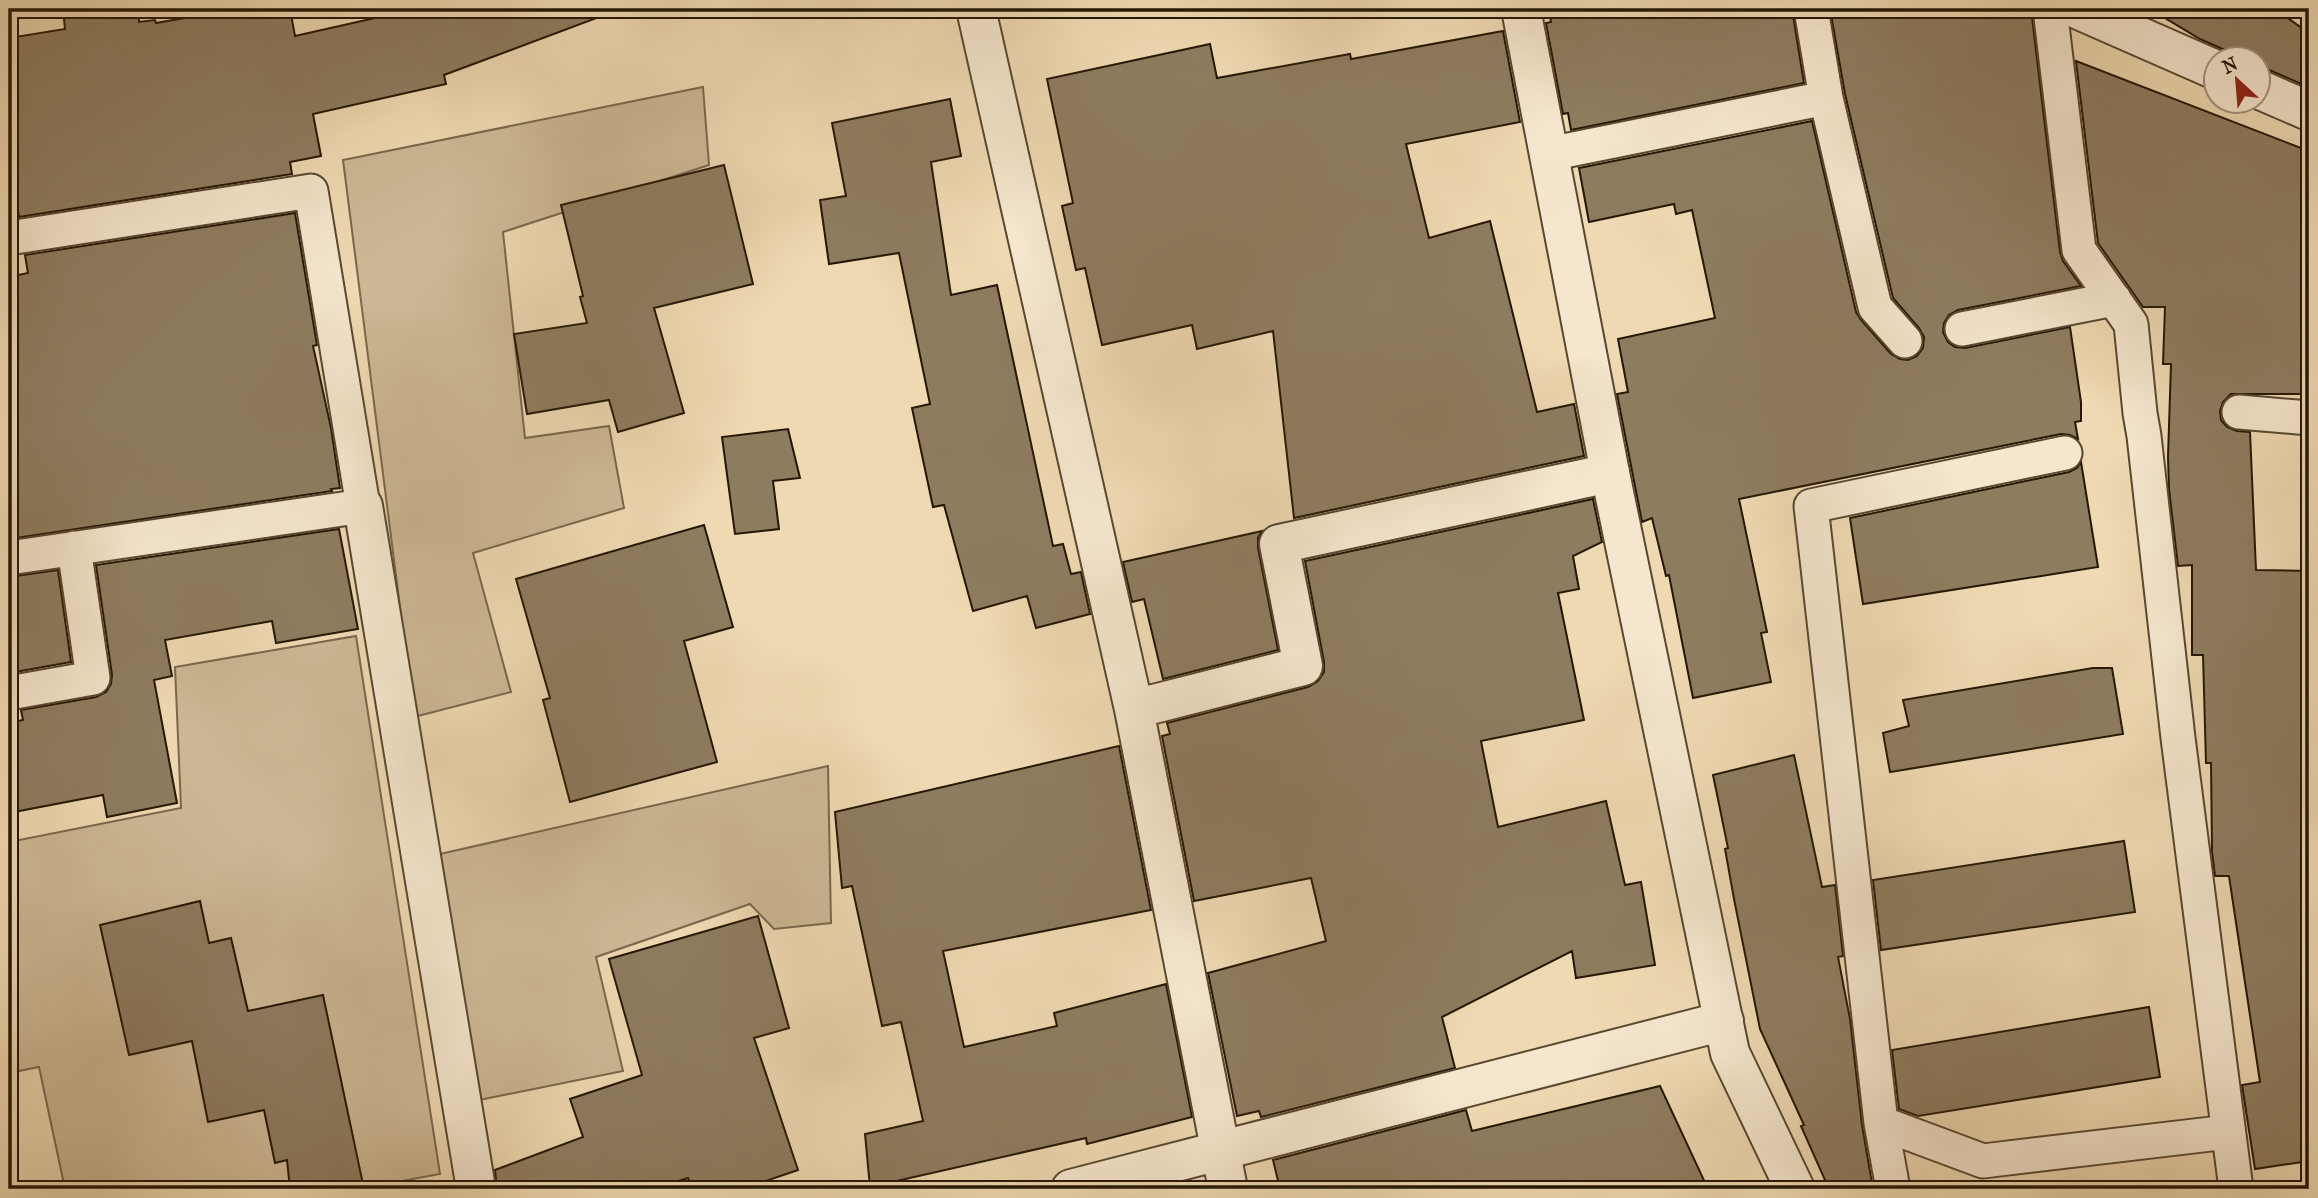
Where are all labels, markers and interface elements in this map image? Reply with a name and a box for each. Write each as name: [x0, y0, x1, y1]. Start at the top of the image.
north arrow: [2202, 46, 2272, 116]
text: N: [2219, 52, 2242, 79]

